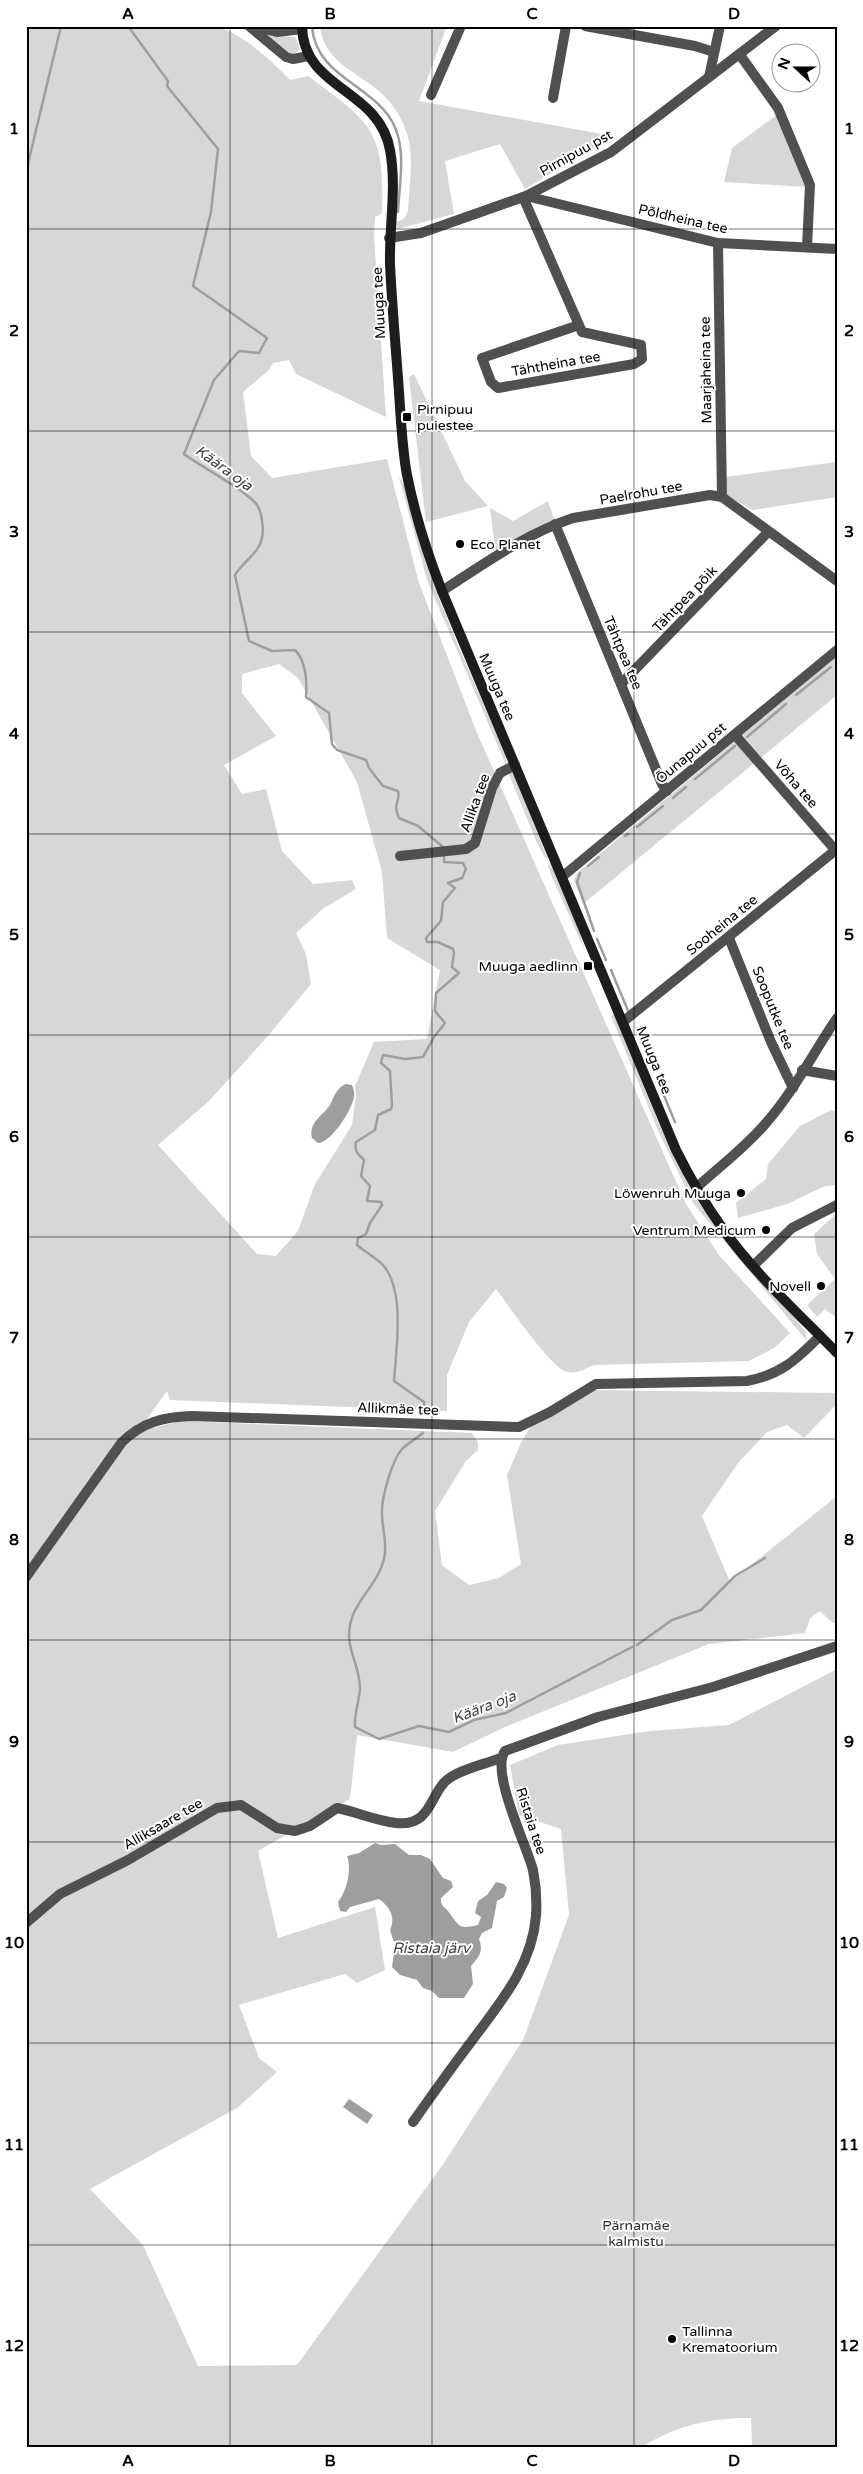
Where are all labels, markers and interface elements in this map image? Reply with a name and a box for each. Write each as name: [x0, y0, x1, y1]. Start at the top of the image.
text: A: [122, 4, 134, 24]
text: B: [324, 4, 336, 24]
text: C: [526, 4, 538, 24]
text: D: [728, 4, 740, 24]
north arrow: [770, 42, 820, 92]
text: N: [774, 55, 794, 72]
text: 1: [9, 119, 19, 139]
text: 1: [844, 119, 854, 139]
street label: Pirnipuu pst: [537, 126, 616, 180]
street label: Põldheina tee: [637, 200, 729, 238]
street label: Muuga tee: [369, 267, 389, 339]
street label: Maarjaheina tee: [697, 316, 715, 424]
text: 2: [9, 321, 19, 341]
text: 2: [844, 321, 854, 341]
street label: Tähtheina tee: [510, 348, 602, 380]
place label: Pirnipuu puiestee: [417, 401, 474, 434]
marker: Pirnipuu puiestee: [401, 411, 413, 423]
water label: Käära oja: [192, 441, 257, 495]
street label: Paelrohu tee: [598, 477, 684, 509]
text: 3: [9, 522, 19, 542]
text: 3: [844, 522, 854, 542]
place label: Eco Planet: [470, 536, 541, 553]
marker: Eco Planet: [454, 538, 466, 550]
street label: Tähtpea põik: [649, 562, 721, 636]
street label: Tähtpea tee: [600, 614, 646, 692]
street label: Muuga tee: [475, 651, 519, 723]
street label: Õunapuu pst: [652, 718, 730, 787]
text: 4: [9, 724, 19, 744]
text: 4: [844, 724, 854, 744]
street label: Võha tee: [770, 756, 822, 812]
street label: Allika tee: [457, 771, 493, 835]
street label: Sooheina tee: [683, 891, 761, 959]
text: 5: [9, 925, 19, 945]
text: 5: [844, 925, 854, 945]
place label: Muuga aedlinn: [479, 958, 578, 975]
marker: Muuga aedlinn: [582, 960, 594, 972]
street label: Sooputke tee: [749, 964, 797, 1052]
street label: Muuga tee: [633, 1024, 675, 1097]
text: 6: [9, 1127, 19, 1147]
text: 6: [844, 1127, 854, 1147]
place label: Löwenruh Muuga: [614, 1185, 731, 1202]
marker: Löwenruh Muuga: [735, 1187, 747, 1199]
place label: Ventrum Medicum: [633, 1222, 756, 1239]
marker: Ventrum Medicum: [760, 1224, 772, 1236]
place label: Novell: [769, 1278, 811, 1295]
marker: Novell: [815, 1280, 827, 1292]
text: 7: [9, 1328, 19, 1348]
text: 7: [844, 1328, 854, 1348]
street label: Allikmäe tee: [357, 1399, 439, 1419]
text: 8: [9, 1530, 19, 1550]
text: 8: [844, 1530, 854, 1550]
water label: Käära oja: [450, 1687, 519, 1727]
text: 9: [9, 1732, 19, 1752]
text: 9: [844, 1732, 854, 1752]
street label: Ristaia tee: [512, 1785, 550, 1857]
street label: Alliksaare tee: [120, 1794, 206, 1854]
text: 10: [4, 1933, 24, 1953]
text: 10: [839, 1933, 859, 1953]
water label: Ristaia järv: [392, 1939, 472, 1957]
text: 11: [4, 2135, 24, 2155]
text: 11: [839, 2135, 859, 2155]
park label: Pärnamäe kalmistu: [602, 2217, 670, 2250]
place label: Tallinna Krematoorium: [682, 2323, 778, 2356]
marker: Tallinna Krematoorium: [666, 2333, 678, 2345]
text: 12: [4, 2336, 24, 2356]
text: 12: [839, 2336, 859, 2356]
text: A: [122, 2451, 134, 2471]
text: B: [324, 2451, 336, 2471]
text: C: [526, 2451, 538, 2471]
text: D: [728, 2451, 740, 2471]

